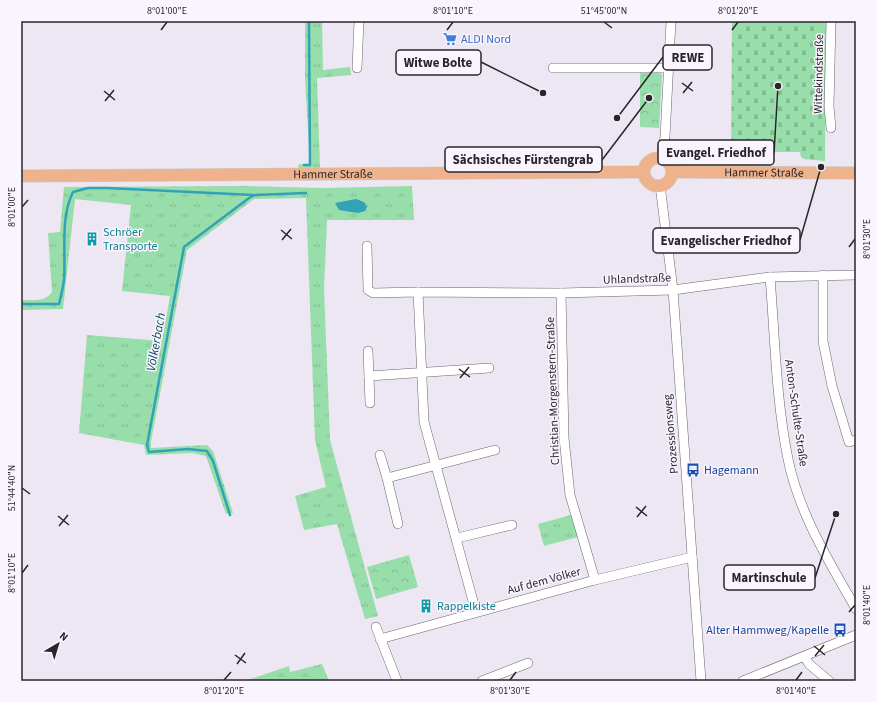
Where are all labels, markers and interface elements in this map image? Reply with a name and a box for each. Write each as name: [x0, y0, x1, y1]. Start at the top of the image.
text: 8°01'00"E: [147, 4, 187, 18]
text: 8°01'10"E: [433, 4, 473, 18]
text: 51°45'00"N: [581, 4, 627, 18]
text: 8°01'20"E: [718, 4, 758, 18]
supermarket icon: ALDI Nord: [442, 31, 458, 47]
place label: ALDI Nord: [461, 31, 511, 48]
street label: Wittekindstraße: [810, 34, 828, 114]
callout: REWE: [663, 45, 712, 70]
text: REWE: [672, 49, 704, 67]
callout: Witwe Bolte: [396, 50, 481, 75]
text: Witwe Bolte: [404, 54, 473, 72]
callout: Evangel. Friedhof: [658, 140, 774, 165]
text: Evangel. Friedhof: [666, 144, 767, 162]
callout: Sächsisches Fürstengrab: [445, 147, 602, 172]
text: Sächsisches Fürstengrab: [453, 151, 593, 169]
street label: Hammer Straße: [724, 164, 804, 181]
street label: Hammer Straße: [293, 165, 373, 183]
text: 8°01'00"E: [5, 187, 19, 227]
text: 8°01'30"E: [860, 219, 874, 259]
place label: Schröer Transporte: [103, 224, 158, 255]
callout: Evangelischer Friedhof: [653, 228, 800, 253]
building icon: Schröer Transporte: [84, 231, 100, 247]
text: Evangelischer Friedhof: [661, 232, 792, 250]
street label: Uhlandstraße: [603, 269, 671, 289]
water label: Völkerbach: [142, 311, 170, 373]
street label: Christian-Morgenstern-Straße: [542, 317, 564, 465]
street label: Anton-Schulte-Straße: [780, 358, 812, 468]
street label: Prozessionsweg: [659, 394, 683, 474]
bus stop icon: Hagemann: [685, 462, 701, 478]
place label: Hagemann: [704, 462, 759, 479]
text: 51°44'40"N: [5, 465, 19, 511]
text: 8°01'10"E: [5, 553, 19, 593]
street label: Auf dem Völker: [505, 563, 583, 599]
callout: Martinschule: [724, 565, 815, 590]
text: Martinschule: [731, 569, 807, 587]
text: 8°01'40"E: [860, 585, 874, 625]
building icon: Rappelkiste: [418, 598, 434, 614]
place label: Rappelkiste: [437, 598, 496, 615]
place label: Alter Hammweg/Kapelle: [706, 622, 829, 639]
bus stop icon: Alter Hammweg/Kapelle: [832, 622, 848, 638]
north arrow: [38, 624, 78, 664]
text: N: [56, 628, 71, 645]
text: 8°01'20"E: [204, 684, 244, 698]
text: 8°01'30"E: [490, 684, 530, 698]
text: 8°01'40"E: [776, 684, 816, 698]

